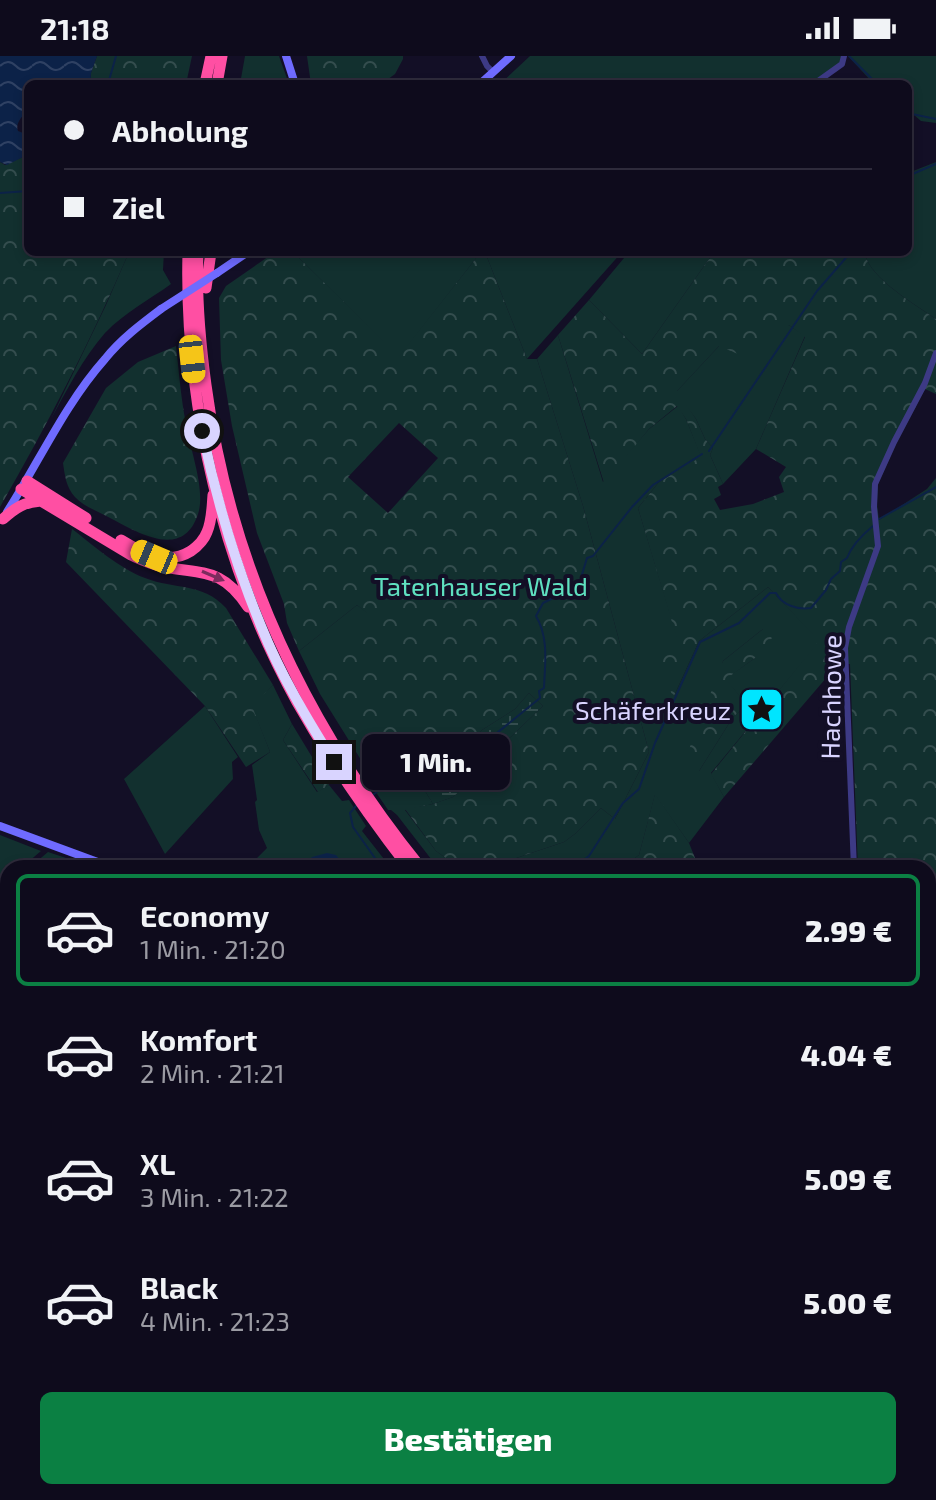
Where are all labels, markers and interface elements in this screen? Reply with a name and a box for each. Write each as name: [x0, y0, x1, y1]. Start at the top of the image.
text: 21:18: [40, 10, 110, 46]
text: Abholung: [112, 112, 248, 148]
text: Ziel: [112, 189, 165, 225]
car: [178, 334, 206, 384]
route start: [184, 413, 220, 449]
car: [127, 537, 181, 577]
one-way arrow: [201, 570, 224, 583]
park label: Tatenhauser Wald: [374, 570, 588, 601]
street label: Hachhowe: [813, 634, 847, 760]
place icon: Schäferkreuz: [738, 685, 786, 733]
place label: Schäferkreuz: [575, 694, 731, 725]
callout: 1 Min.: [362, 734, 510, 790]
route end: [316, 744, 352, 780]
text: 1 Min.: [400, 746, 472, 777]
icon: car: [44, 894, 116, 966]
text: Economy: [140, 897, 269, 933]
text: 2.99 €: [805, 912, 892, 948]
text: 1 Min. · 21:20: [140, 933, 286, 964]
icon: car: [44, 1018, 116, 1090]
text: Komfort: [140, 1021, 257, 1057]
text: 4.04 €: [800, 1036, 892, 1072]
text: 2 Min. · 21:21: [140, 1057, 285, 1088]
icon: car: [44, 1142, 116, 1214]
text: XL: [140, 1145, 175, 1181]
text: 5.09 €: [805, 1160, 892, 1196]
text: 3 Min. · 21:22: [140, 1181, 289, 1212]
icon: car: [44, 1266, 116, 1338]
text: Black: [140, 1269, 218, 1305]
text: 5.00 €: [803, 1284, 892, 1320]
text: 4 Min. · 21:23: [140, 1305, 290, 1336]
button: Bestätigen: [40, 1392, 896, 1484]

